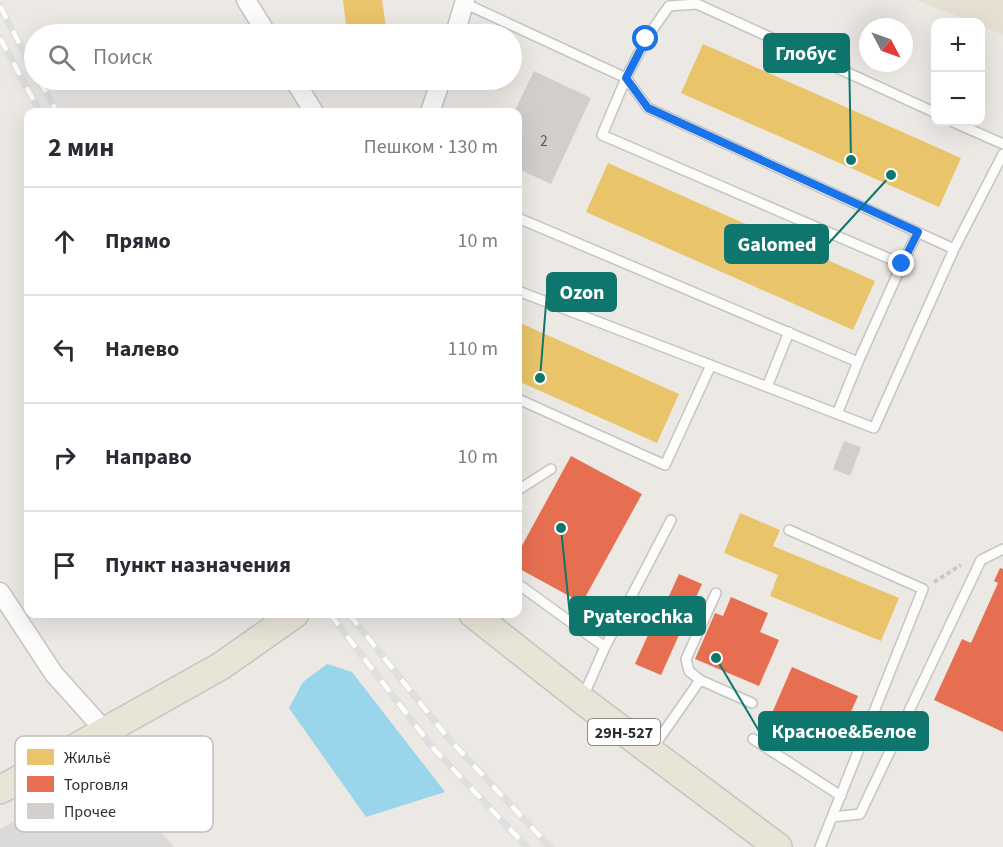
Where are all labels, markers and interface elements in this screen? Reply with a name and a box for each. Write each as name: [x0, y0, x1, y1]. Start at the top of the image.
north arrow: [859, 18, 913, 72]
map controls: [931, 18, 985, 126]
button: +: [931, 18, 985, 72]
search box: [24, 24, 522, 90]
route start: [632, 25, 658, 51]
callout: Глобус: [764, 34, 849, 72]
text: Глобус: [775, 40, 837, 68]
icon: search: [45, 41, 78, 74]
text: Поиск: [93, 41, 152, 73]
button: −: [931, 72, 985, 126]
text: 2 мин: [48, 129, 114, 166]
house number: 2: [540, 131, 548, 152]
text: Пешком · 130 m: [364, 133, 498, 161]
icon: ahead: [48, 225, 81, 258]
text: Прямо: [105, 225, 171, 257]
callout: Galomed: [725, 225, 828, 263]
text: 10 m: [458, 227, 498, 255]
text: Galomed: [737, 231, 817, 259]
route end: [888, 250, 914, 276]
callout: Ozon: [547, 273, 616, 311]
text: Ozon: [560, 279, 604, 307]
icon: left: [48, 333, 81, 366]
text: Налево: [105, 333, 179, 365]
text: 110 m: [448, 335, 498, 363]
icon: right: [48, 441, 81, 474]
text: Направо: [105, 441, 192, 473]
text: 10 m: [458, 443, 498, 471]
icon: arrive: [48, 549, 81, 582]
text: Пункт назначения: [105, 549, 291, 581]
callout: Pyaterochka: [570, 597, 705, 635]
text: Pyaterochka: [583, 603, 693, 631]
callout: Красное&Белое: [759, 712, 928, 750]
text: Красное&Белое: [771, 718, 917, 746]
road number: 29Н-527: [588, 719, 660, 745]
legend: [15, 736, 213, 832]
text: Жильё: [64, 747, 111, 769]
text: Торговля: [64, 774, 129, 796]
text: Прочее: [64, 801, 116, 823]

